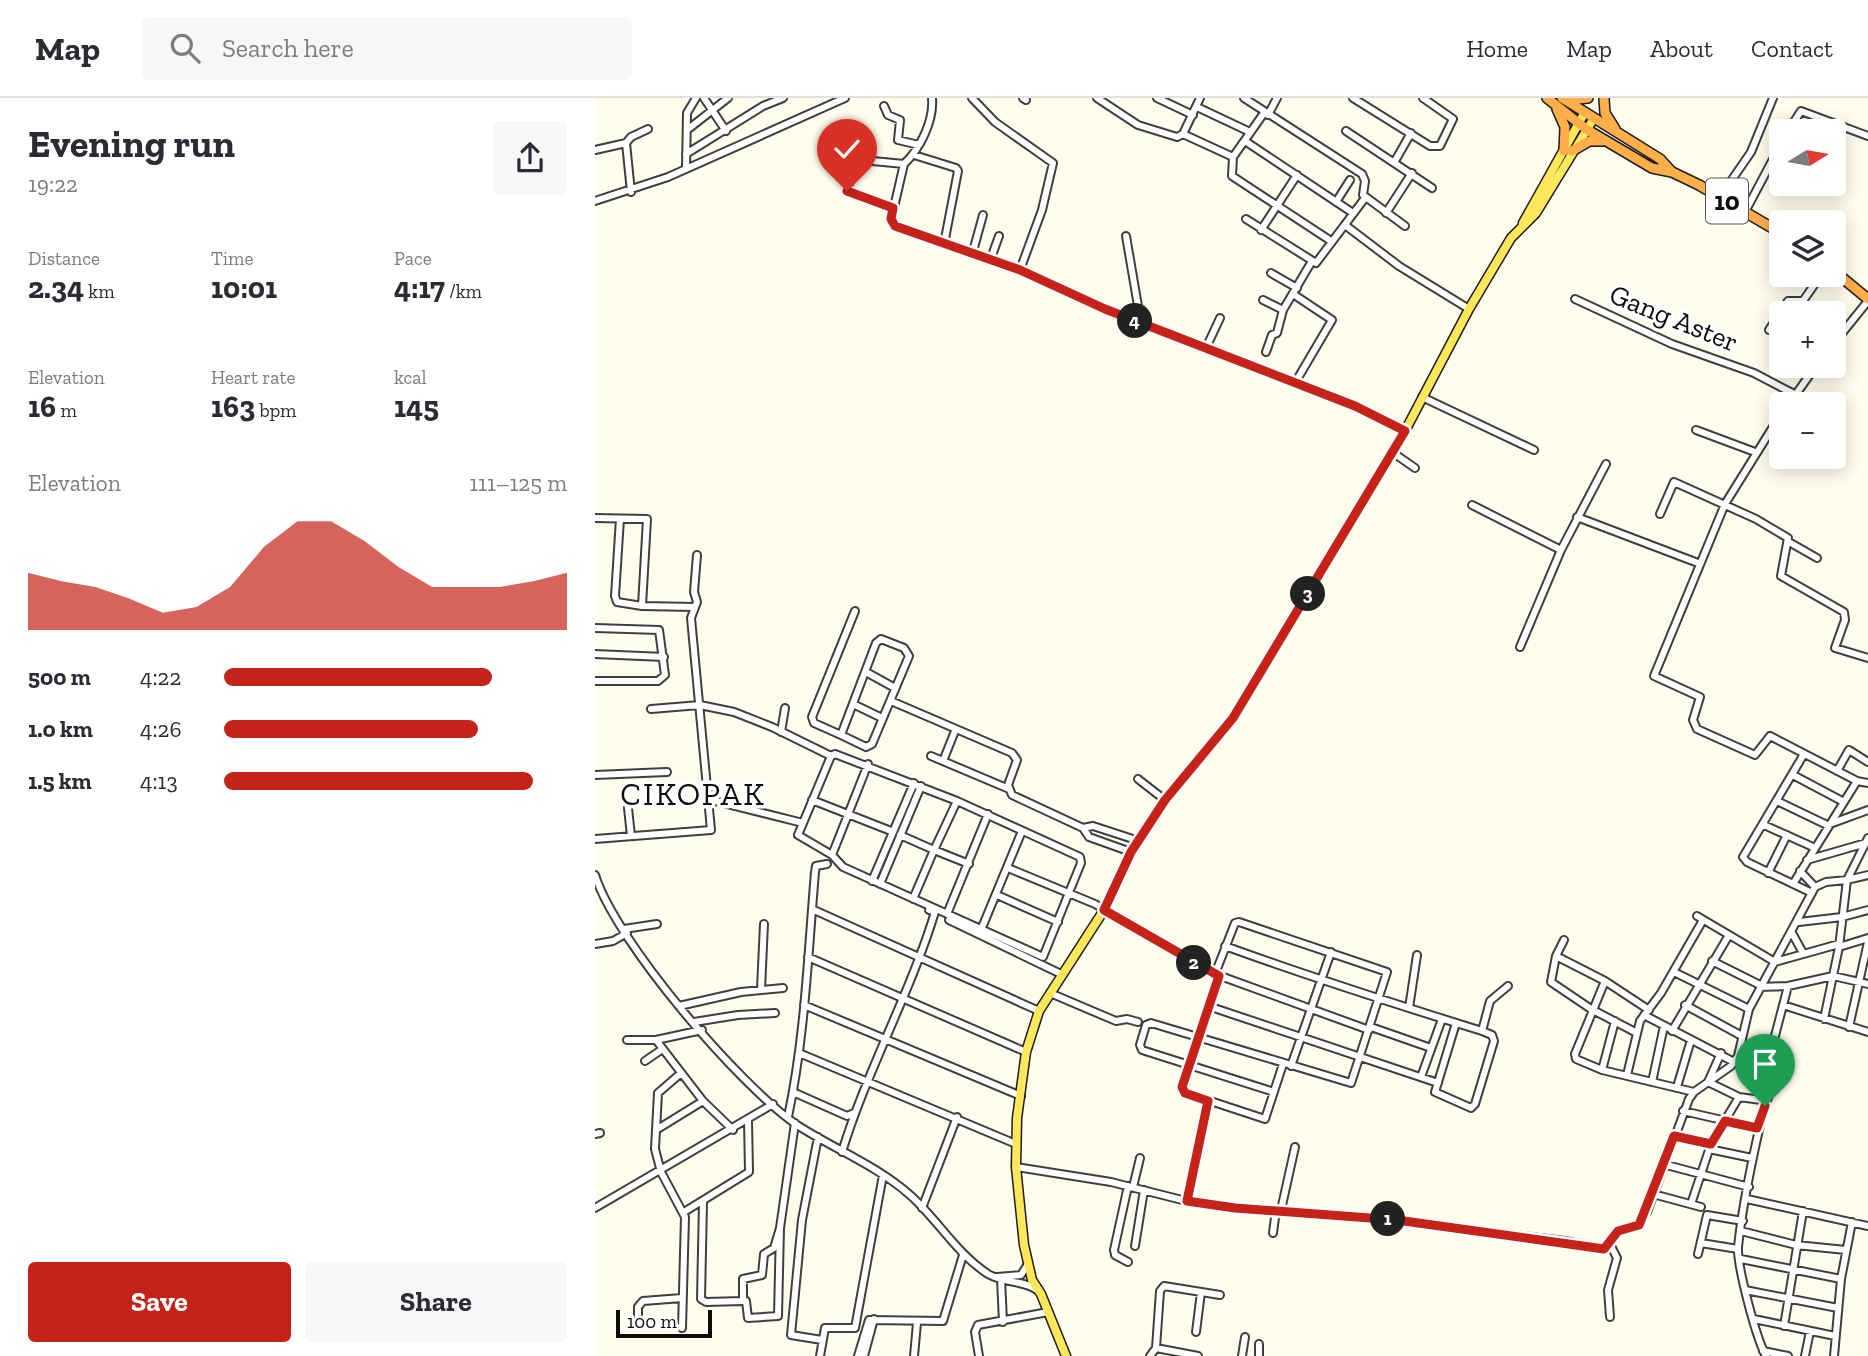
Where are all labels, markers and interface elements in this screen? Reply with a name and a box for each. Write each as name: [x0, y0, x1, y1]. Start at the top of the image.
search box: [142, 17, 632, 80]
text: Map: [35, 29, 100, 68]
icon: search: [166, 29, 204, 67]
text: Search here: [222, 32, 354, 64]
text: Home: [1466, 34, 1528, 63]
text: Map: [1566, 34, 1612, 63]
text: About: [1650, 34, 1713, 63]
text: Contact: [1751, 34, 1833, 63]
pin: [817, 119, 877, 191]
north arrow: [1769, 119, 1846, 196]
map controls: [1769, 119, 1846, 469]
text: Evening run: [28, 121, 235, 167]
button: share: [493, 121, 567, 195]
icon: check: [828, 130, 866, 168]
text: 19:22: [28, 170, 78, 198]
road number: 10: [1706, 178, 1748, 223]
button: layers: [1769, 210, 1846, 287]
text: Distance: [28, 247, 100, 270]
text: Time: [211, 247, 253, 270]
text: Pace: [394, 247, 432, 270]
text: 2.34: [28, 270, 84, 306]
text: 10:01: [211, 270, 277, 306]
text: 4:17: [394, 270, 445, 306]
street label: Gang Aster: [1605, 277, 1743, 359]
text: km: [84, 280, 115, 303]
text: /km: [445, 280, 482, 303]
button: +: [1769, 301, 1846, 378]
pin: 4: [1117, 304, 1153, 339]
text: 4: [1129, 309, 1140, 332]
text: Elevation: [28, 366, 105, 389]
text: Heart rate: [211, 366, 296, 389]
text: kcal: [394, 366, 427, 389]
text: 16: [28, 389, 56, 425]
text: 163: [211, 389, 255, 425]
text: 145: [394, 389, 439, 425]
button: −: [1769, 392, 1846, 469]
text: m: [56, 399, 77, 422]
text: bpm: [255, 399, 297, 422]
text: Elevation: [28, 469, 121, 497]
text: 111–125 m: [469, 469, 567, 497]
pin: 3: [1291, 576, 1325, 612]
text: 3: [1302, 582, 1313, 605]
text: 500 m: [28, 663, 91, 691]
text: 4:22: [140, 663, 181, 691]
text: 1.0 km: [28, 715, 93, 743]
text: 4:26: [140, 715, 182, 743]
text: 1.5 km: [28, 767, 92, 795]
text: 4:13: [140, 767, 178, 795]
district label: CIKOPAK: [620, 775, 766, 813]
pin: 2: [1177, 946, 1211, 980]
text: 2: [1188, 951, 1199, 974]
pin: [1735, 1034, 1795, 1106]
icon: arrive: [1746, 1045, 1784, 1083]
pin: 1: [1371, 1202, 1405, 1236]
text: 1: [1384, 1207, 1391, 1230]
button: Save: [28, 1262, 291, 1342]
button: Share: [305, 1262, 567, 1342]
scale bar: [616, 1307, 712, 1339]
text: 100 m: [627, 1310, 677, 1333]

